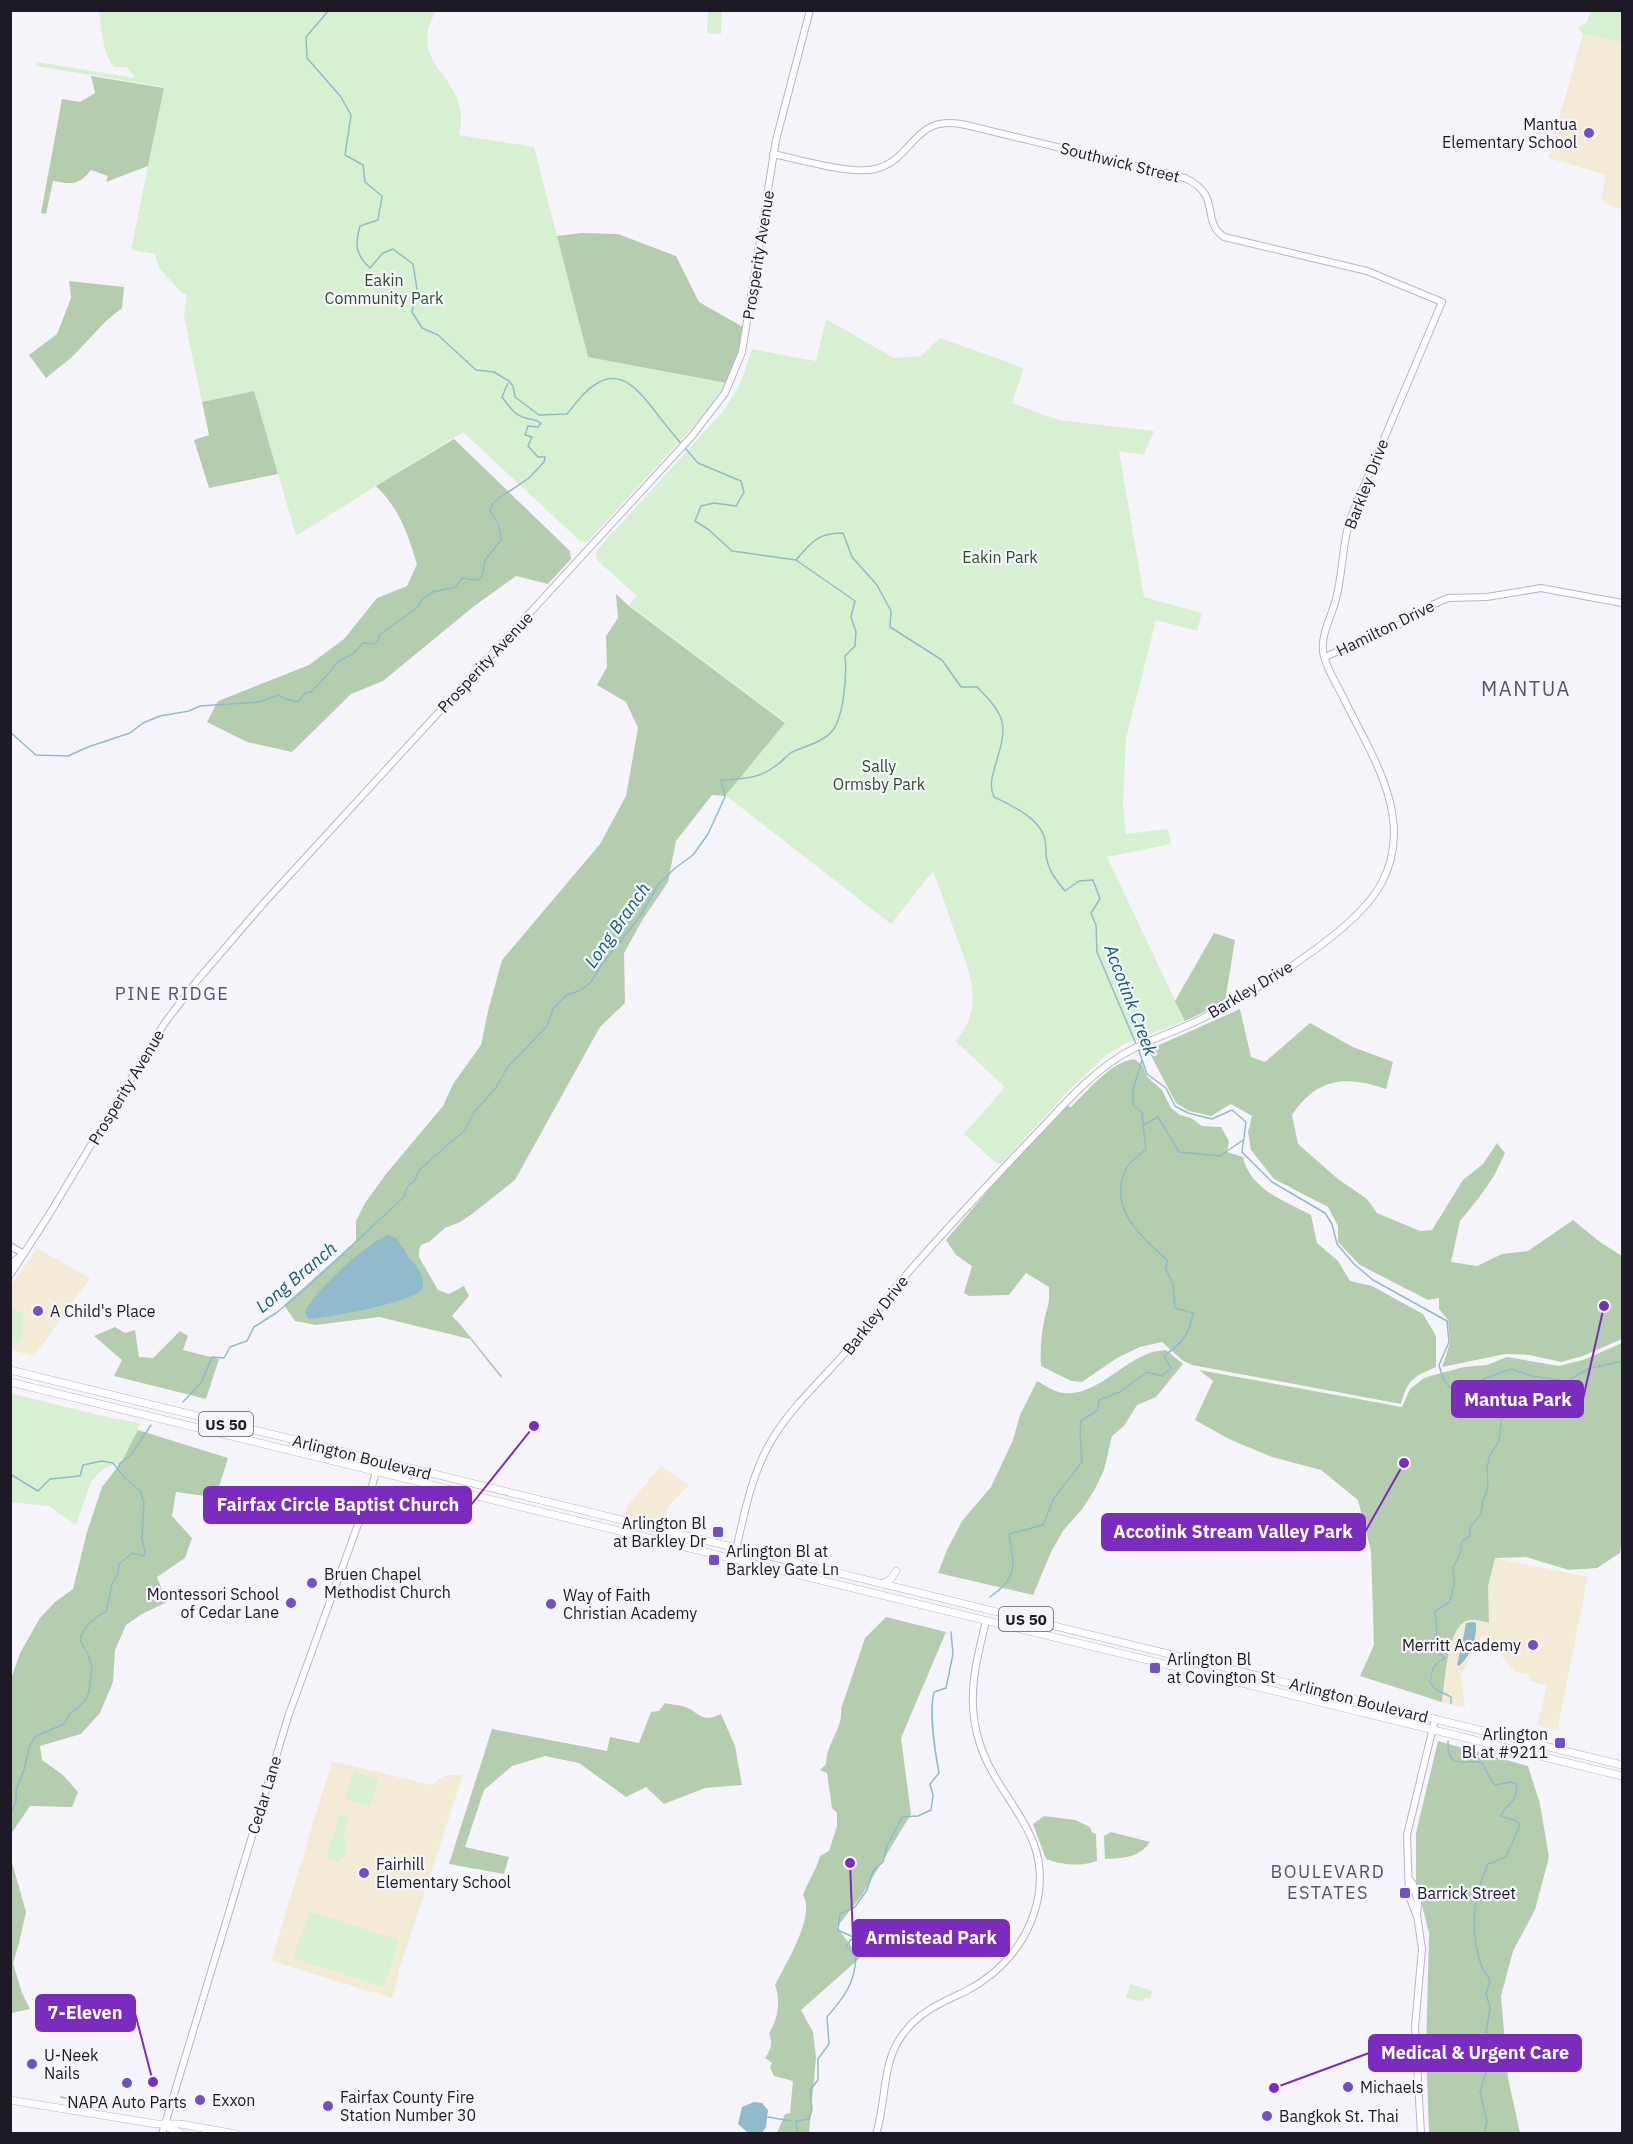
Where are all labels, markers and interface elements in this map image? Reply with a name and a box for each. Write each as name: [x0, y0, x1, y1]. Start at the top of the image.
place label: Mantua Elementary School: [1442, 114, 1577, 152]
marker: Mantua Elementary School: [1582, 126, 1596, 140]
street label: Southwick Street: [1058, 137, 1182, 187]
street label: Prosperity Avenue: [738, 189, 778, 321]
park label: Eakin Community Park: [325, 270, 444, 308]
street label: Barkley Drive: [1340, 436, 1392, 532]
park label: Eakin Park: [962, 547, 1038, 567]
street label: Hamilton Drive: [1333, 596, 1437, 660]
street label: Prosperity Avenue: [433, 607, 537, 717]
district label: MANTUA: [1481, 675, 1571, 702]
park label: Sally Ormsby Park: [833, 756, 926, 794]
water label: Long Branch: [579, 878, 655, 972]
water label: Accotink Creek: [1099, 940, 1163, 1059]
street label: Barkley Drive: [1204, 956, 1296, 1022]
district label: PINE RIDGE: [115, 982, 229, 1005]
street label: Prosperity Avenue: [84, 1026, 168, 1148]
water label: Long Branch: [251, 1236, 341, 1318]
street label: Barkley Drive: [838, 1271, 912, 1359]
place label: A Child's Place: [50, 1301, 156, 1321]
marker: A Child's Place: [31, 1304, 45, 1318]
callout: Mantua Park: [1452, 1381, 1583, 1417]
text: Mantua Park: [1464, 1388, 1572, 1411]
road number: US 50: [199, 1412, 253, 1436]
street label: Arlington Boulevard: [291, 1430, 433, 1484]
callout: Fairfax Circle Baptist Church: [204, 1487, 471, 1523]
text: Fairfax Circle Baptist Church: [217, 1493, 459, 1516]
place label: Arlington Bl at Barkley Dr: [613, 1513, 706, 1551]
callout: Accotink Stream Valley Park: [1102, 1514, 1365, 1550]
text: Accotink Stream Valley Park: [1113, 1520, 1353, 1543]
marker: Arlington Bl at Barkley Dr: [711, 1525, 725, 1539]
place label: Arlington Bl at Barkley Gate Ln: [726, 1541, 839, 1579]
marker: Arlington Bl at Barkley Gate Ln: [707, 1553, 721, 1567]
place label: Bruen Chapel Methodist Church: [324, 1564, 451, 1602]
marker: Bruen Chapel Methodist Church: [305, 1576, 319, 1590]
place label: Montessori School of Cedar Lane: [147, 1584, 279, 1622]
place label: Way of Faith Christian Academy: [563, 1585, 697, 1623]
marker: Montessori School of Cedar Lane: [284, 1596, 298, 1610]
marker: Way of Faith Christian Academy: [544, 1597, 558, 1611]
road number: US 50: [999, 1607, 1053, 1631]
place label: Merritt Academy: [1402, 1635, 1521, 1655]
marker: Merritt Academy: [1526, 1638, 1540, 1652]
place label: Arlington Bl at Covington St: [1167, 1649, 1275, 1687]
marker: Arlington Bl at Covington St: [1148, 1661, 1162, 1675]
street label: Arlington Boulevard: [1288, 1673, 1430, 1727]
place label: Arlington Bl at #9211: [1462, 1724, 1548, 1762]
marker: Arlington Bl at #9211: [1553, 1736, 1567, 1750]
street label: Cedar Lane: [243, 1753, 285, 1836]
place label: Fairhill Elementary School: [376, 1854, 511, 1892]
district label: BOULEVARD ESTATES: [1271, 1860, 1385, 1904]
marker: Fairhill Elementary School: [357, 1866, 371, 1880]
place label: Barrick Street: [1417, 1883, 1516, 1903]
marker: Barrick Street: [1398, 1886, 1412, 1900]
callout: Armistead Park: [853, 1920, 1009, 1956]
text: Armistead Park: [865, 1926, 997, 1949]
callout: 7-Eleven: [36, 1995, 135, 2031]
text: 7-Eleven: [48, 2001, 122, 2024]
callout: Medical & Urgent Care: [1369, 2035, 1581, 2071]
text: Medical & Urgent Care: [1381, 2041, 1569, 2064]
place label: U-Neek Nails: [44, 2045, 99, 2083]
marker: U-Neek Nails: [25, 2057, 39, 2071]
marker: NAPA Auto Parts: [120, 2076, 134, 2090]
place label: Michaels: [1360, 2077, 1424, 2097]
marker: Michaels: [1341, 2080, 1355, 2094]
place label: Fairfax County Fire Station Number 30: [340, 2087, 476, 2125]
place label: Exxon: [212, 2090, 255, 2110]
place label: NAPA Auto Parts: [67, 2092, 187, 2112]
marker: Exxon: [193, 2093, 207, 2107]
marker: Fairfax County Fire Station Number 30: [321, 2099, 335, 2113]
place label: Bangkok St. Thai: [1279, 2106, 1399, 2126]
marker: Bangkok St. Thai: [1260, 2109, 1274, 2123]

